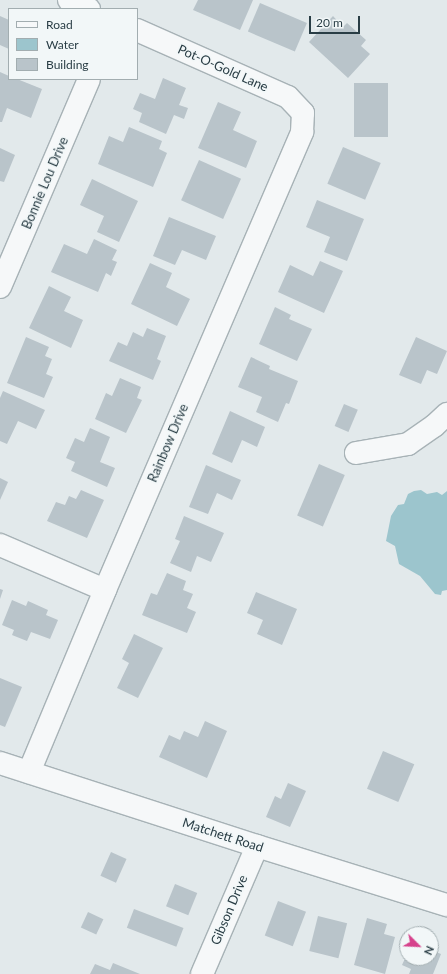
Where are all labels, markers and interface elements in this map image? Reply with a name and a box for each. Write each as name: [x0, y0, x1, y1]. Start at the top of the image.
legend: [8, 8, 138, 80]
scale bar: [311, 8, 362, 34]
text: 20 m: [316, 15, 343, 30]
text: Road: [46, 17, 73, 32]
text: Water: [46, 37, 79, 52]
street label: Pot-O-Gold Lane: [175, 41, 271, 95]
text: Building: [46, 57, 89, 72]
street label: Bonnie Lou Drive: [19, 135, 71, 231]
street label: Rainbow Drive: [144, 401, 192, 485]
street label: Matchett Road: [181, 815, 265, 855]
street label: Gibson Drive: [207, 873, 251, 947]
north arrow: [399, 926, 439, 966]
text: N: [422, 944, 437, 957]

